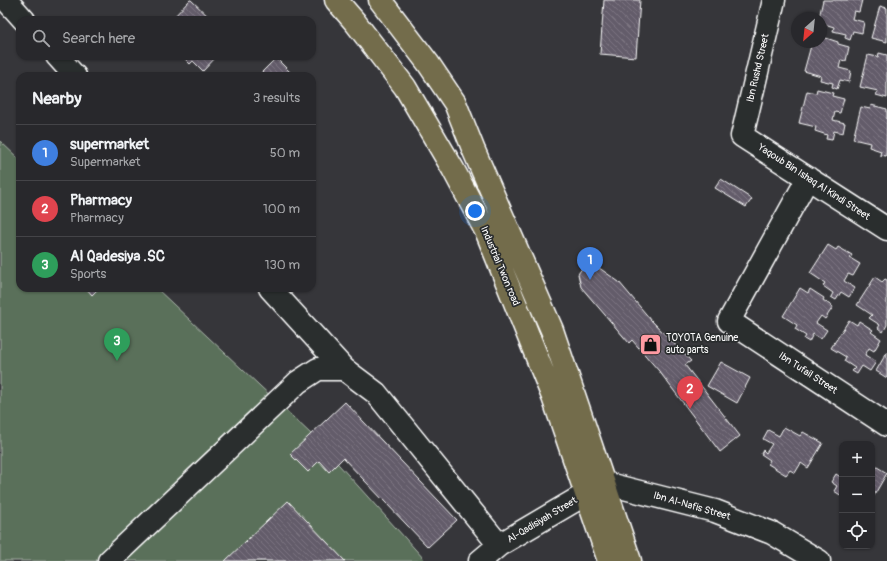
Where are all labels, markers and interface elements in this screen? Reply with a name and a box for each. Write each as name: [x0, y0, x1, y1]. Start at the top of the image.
north arrow: [791, 12, 827, 48]
search box: [16, 16, 316, 60]
icon: search: [30, 27, 52, 49]
text: Search here: [62, 29, 135, 48]
street label: Ibn Rushd Street: [744, 32, 772, 103]
text: Nearby: [32, 88, 81, 109]
text: 3 results: [253, 90, 300, 106]
text: supermarket: [70, 135, 149, 154]
street label: Yaqoub Bin Ishaq Al Kindi Street: [755, 141, 873, 223]
text: 1: [42, 145, 48, 161]
text: 50 m: [270, 145, 300, 161]
text: Supermarket: [70, 154, 141, 170]
text: Pharmacy: [70, 191, 132, 210]
text: 2: [41, 201, 49, 217]
text: 100 m: [263, 201, 300, 217]
your location: [465, 201, 485, 221]
text: Pharmacy: [70, 210, 124, 226]
street label: Industrial Twon road: [478, 225, 522, 307]
text: Al Qadesiya .SC: [70, 247, 165, 266]
pin: 1: [577, 247, 603, 280]
text: 3: [41, 257, 49, 273]
text: 130 m: [264, 257, 300, 273]
text: Sports: [70, 266, 106, 282]
pin: 3: [104, 328, 130, 361]
shop icon: TOYOTA Genuine auto parts: [637, 331, 663, 357]
place label: TOYOTA Genuine auto parts: [666, 332, 738, 356]
street label: Ibn Tufail Street: [776, 350, 840, 397]
pin: 2: [677, 376, 703, 409]
map controls: [839, 441, 875, 549]
button: +: [839, 441, 875, 477]
button: −: [839, 477, 875, 513]
street label: Ibn Al-Nafis Street: [652, 489, 733, 523]
street label: Al-Qadisiyah Street: [505, 494, 580, 546]
button: locate: [839, 513, 875, 549]

